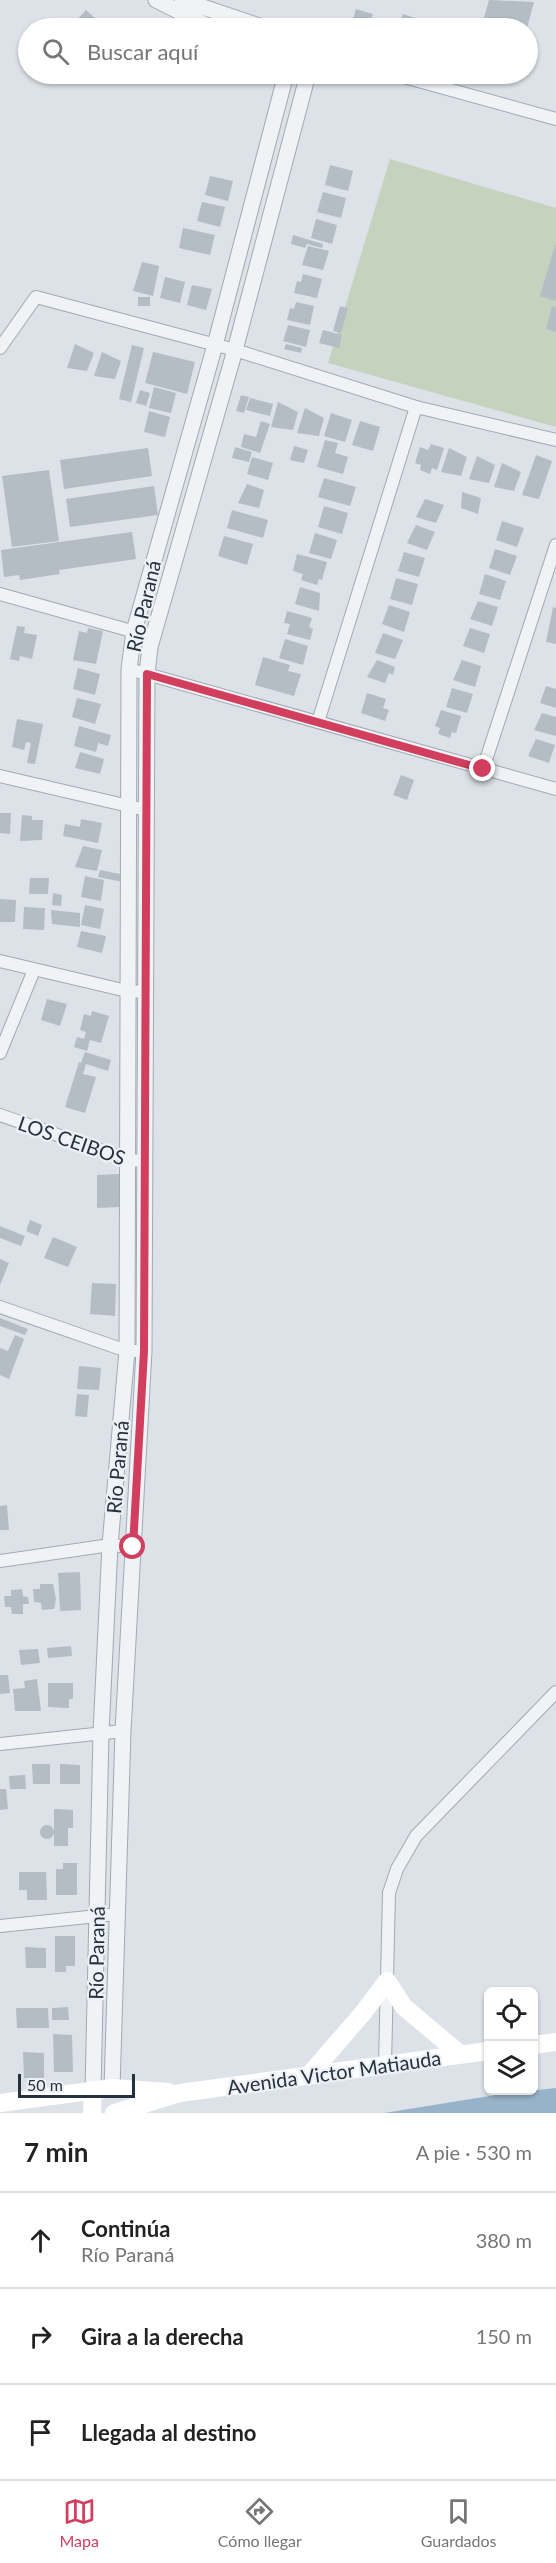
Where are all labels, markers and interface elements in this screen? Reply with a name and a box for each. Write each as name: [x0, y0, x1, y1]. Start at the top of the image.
search box: [18, 18, 538, 84]
icon: search: [39, 35, 72, 68]
text: Buscar aquí: [87, 38, 198, 65]
street label: Río Paraná: [121, 558, 165, 654]
route end: [469, 755, 495, 781]
street label: LOS CEIBOS: [15, 1110, 129, 1170]
street label: Río Paraná: [101, 1419, 133, 1515]
route start: [119, 1533, 145, 1559]
street label: Río Paraná: [83, 1906, 109, 2000]
map controls: [484, 1987, 538, 2095]
button: locate: [484, 1987, 538, 2041]
button: layers: [484, 2041, 538, 2095]
street label: Avenida Victor Matiauda: [225, 2045, 443, 2099]
scale bar: [18, 2071, 135, 2098]
text: 50 m: [27, 2075, 63, 2094]
text: 7 min: [24, 2136, 88, 2168]
text: A pie · 530 m: [416, 2140, 532, 2164]
text: Continúa: [81, 2215, 170, 2242]
icon: ahead: [24, 2224, 57, 2257]
text: 380 m: [476, 2228, 532, 2252]
text: Río Paraná: [81, 2242, 174, 2266]
icon: right: [24, 2320, 57, 2353]
text: Gira a la derecha: [81, 2323, 244, 2350]
text: 150 m: [476, 2324, 532, 2348]
icon: arrive: [24, 2416, 57, 2449]
text: Llegada al destino: [81, 2419, 257, 2446]
tab: Mapa: [59, 2495, 99, 2550]
tab: Cómo llegar: [218, 2495, 302, 2550]
tab: Guardados: [421, 2495, 497, 2550]

